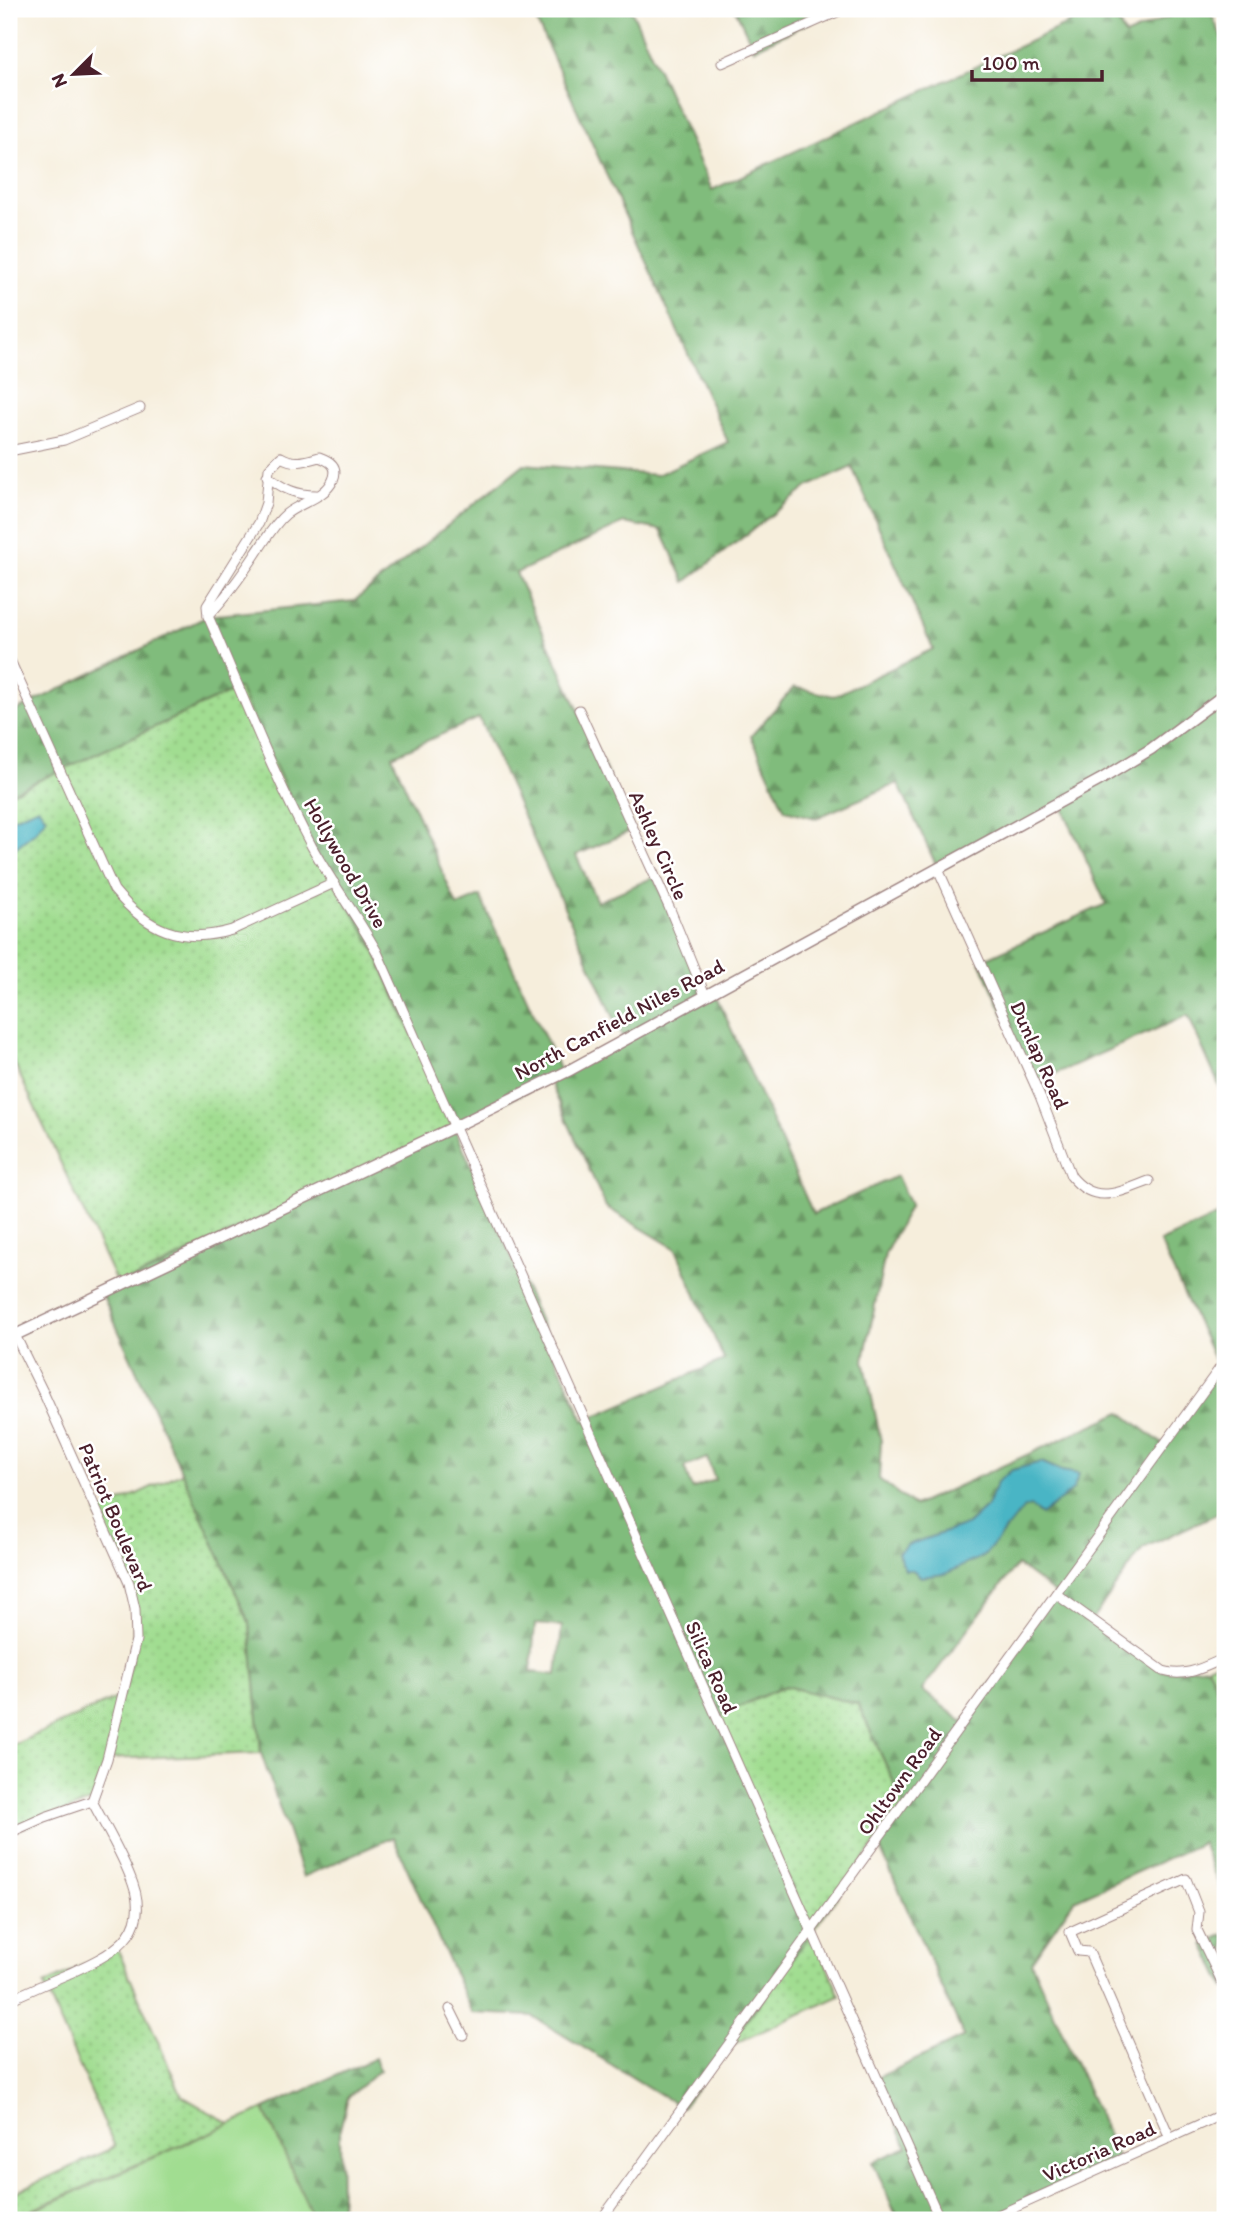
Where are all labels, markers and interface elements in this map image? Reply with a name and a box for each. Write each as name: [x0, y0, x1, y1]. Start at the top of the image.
north arrow: [38, 38, 108, 108]
scale bar: [972, 38, 1101, 82]
text: 100 m: [982, 50, 1040, 75]
text: N: [46, 70, 72, 91]
street label: Ashley Circle: [624, 787, 694, 903]
street label: Hollywood Drive: [299, 794, 393, 932]
street label: North Canfield Niles Road: [510, 953, 729, 1085]
street label: Dunlap Road: [1005, 997, 1075, 1113]
street label: Patriot Boulevard: [73, 1439, 159, 1595]
street label: Silica Road: [680, 1617, 744, 1718]
street label: Ohltown Road: [852, 1722, 947, 1840]
street label: Victoria Road: [1039, 2115, 1160, 2187]

